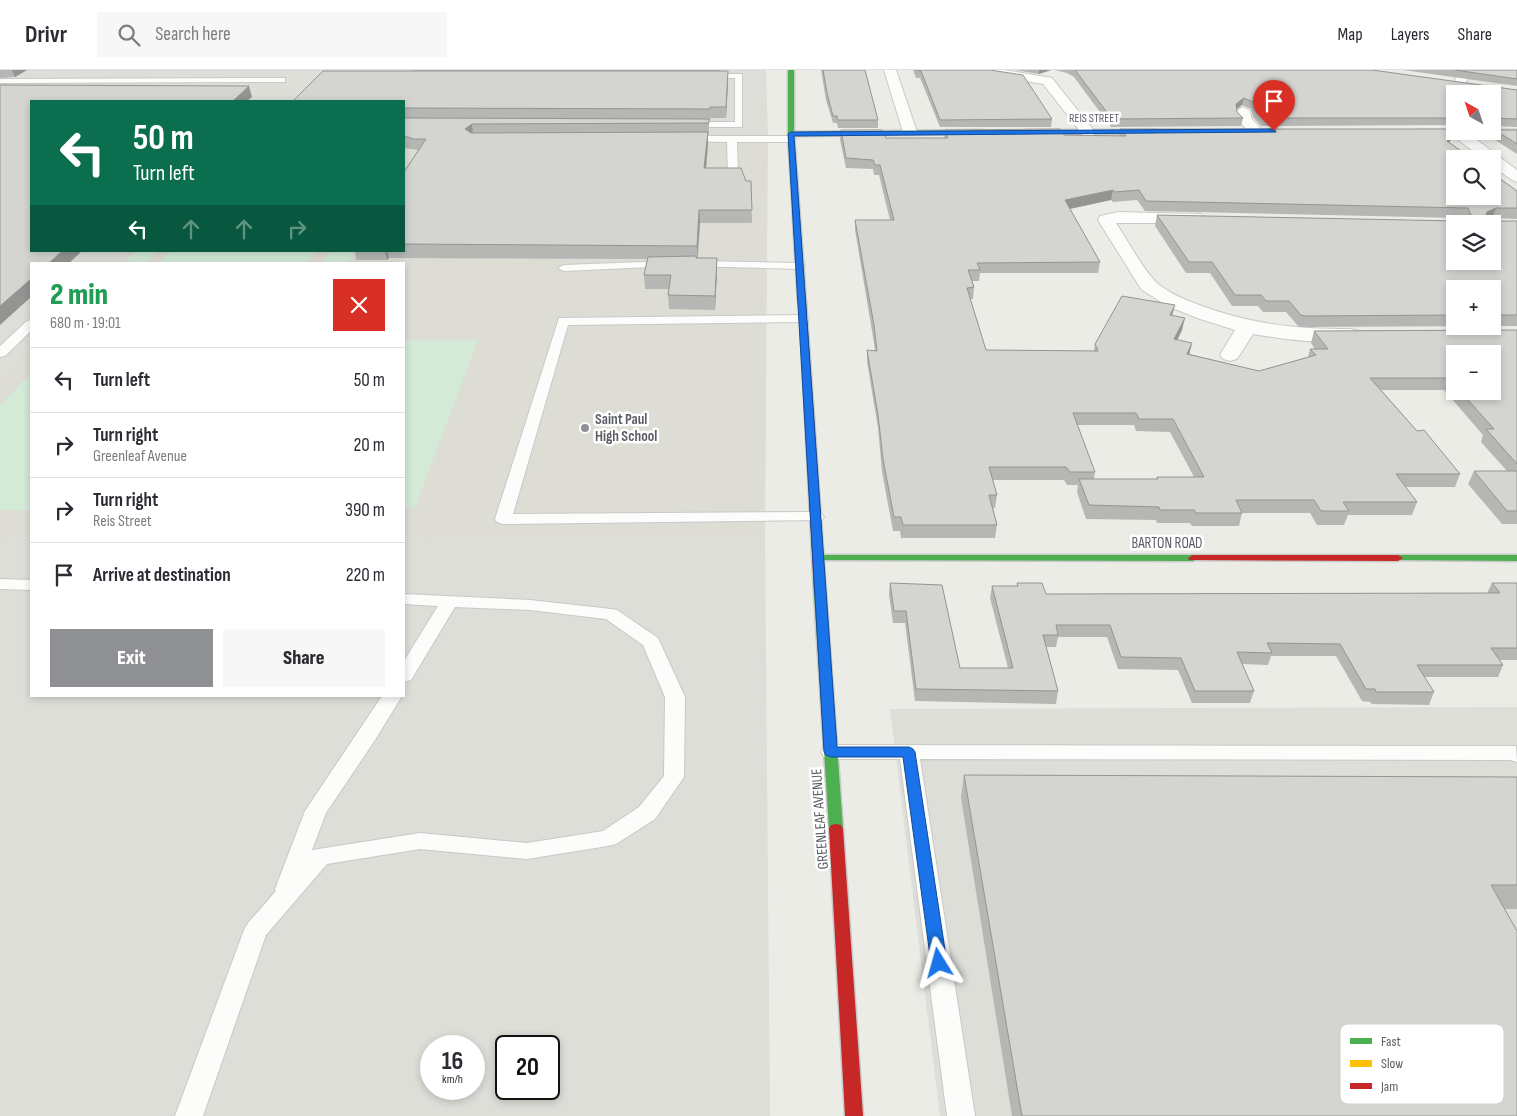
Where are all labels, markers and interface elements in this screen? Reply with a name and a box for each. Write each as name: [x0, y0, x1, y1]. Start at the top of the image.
search box: [97, 12, 447, 57]
text: Drivr: [25, 20, 67, 49]
icon: search: [115, 21, 143, 49]
text: Search here: [155, 23, 231, 46]
text: Map: [1338, 24, 1363, 45]
text: Layers: [1391, 24, 1430, 45]
text: Share: [1458, 24, 1492, 45]
pin: [1253, 80, 1295, 131]
north arrow: [1446, 85, 1501, 140]
map controls: [1446, 85, 1501, 400]
icon: arrive: [1260, 87, 1288, 115]
street label: REIS STREET: [1069, 111, 1119, 126]
text: 50 m: [133, 117, 194, 160]
icon: left: [50, 120, 115, 185]
button: search: [1446, 150, 1501, 205]
text: Turn left: [133, 160, 195, 187]
icon: left: [124, 215, 152, 243]
icon: ahead: [177, 215, 205, 243]
icon: ahead: [230, 215, 258, 243]
icon: right: [283, 215, 311, 243]
button: layers: [1446, 215, 1501, 270]
text: 2 min: [50, 277, 108, 313]
button: close: [333, 279, 385, 331]
button: +: [1446, 280, 1501, 335]
text: 680 m · 19:01: [50, 314, 121, 333]
button: −: [1446, 345, 1501, 400]
icon: left: [50, 366, 78, 394]
text: Turn left: [93, 369, 150, 392]
text: 50 m: [354, 369, 385, 392]
place label: Saint Paul High School: [595, 410, 657, 446]
marker: Saint Paul High School: [579, 422, 591, 434]
text: Turn right: [93, 424, 158, 447]
icon: right: [50, 431, 78, 459]
text: 20 m: [353, 434, 385, 457]
text: Greenleaf Avenue: [93, 447, 187, 466]
text: Turn right: [93, 489, 158, 512]
icon: right: [50, 496, 78, 524]
text: 390 m: [345, 499, 385, 522]
text: Reis Street: [93, 512, 152, 531]
street label: BARTON ROAD: [1132, 534, 1203, 553]
icon: arrive: [50, 561, 78, 589]
text: Arrive at destination: [93, 564, 231, 587]
text: 220 m: [346, 564, 385, 587]
button: Exit: [50, 629, 213, 687]
button: Share: [223, 629, 385, 687]
street label: GREENLEAF AVENUE: [807, 768, 833, 870]
position arrow: [912, 936, 964, 988]
legend: [1340, 1024, 1504, 1104]
text: Fast: [1381, 1033, 1401, 1050]
speed limit sign: 20: [495, 1035, 560, 1100]
text: 16: [442, 1046, 463, 1077]
text: Slow: [1381, 1055, 1403, 1072]
text: km/h: [442, 1072, 463, 1087]
text: Jam: [1380, 1078, 1398, 1095]

